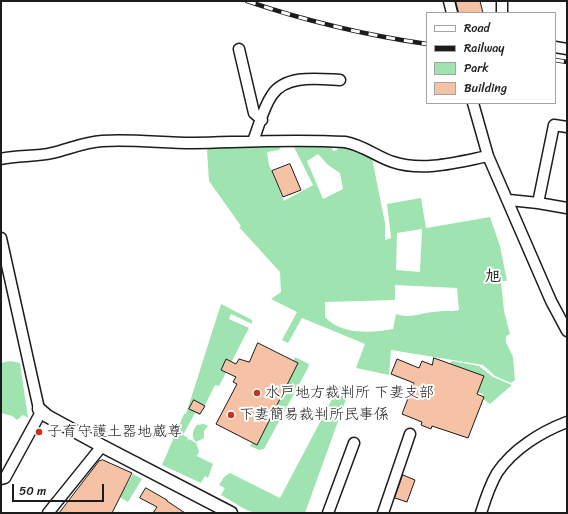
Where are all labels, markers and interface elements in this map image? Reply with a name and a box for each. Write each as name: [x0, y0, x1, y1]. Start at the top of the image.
legend: [426, 12, 556, 104]
text: Road: [464, 17, 490, 39]
text: Railway: [464, 37, 505, 59]
text: Park: [464, 57, 489, 79]
text: Building: [464, 77, 507, 99]
district label: 旭: [485, 267, 501, 287]
place label: 水戸地方裁判所 下妻支部: [265, 384, 434, 402]
marker: 水戸地方裁判所 下妻支部: [252, 388, 262, 398]
place label: 下妻簡易裁判所民事係: [239, 406, 389, 424]
marker: 下妻簡易裁判所民事係: [226, 410, 236, 420]
place label: 子育守護土器地蔵尊: [47, 423, 182, 441]
marker: 子育守護土器地蔵尊: [34, 427, 44, 437]
scale bar: [14, 476, 106, 502]
text: 50 m: [19, 480, 46, 502]

